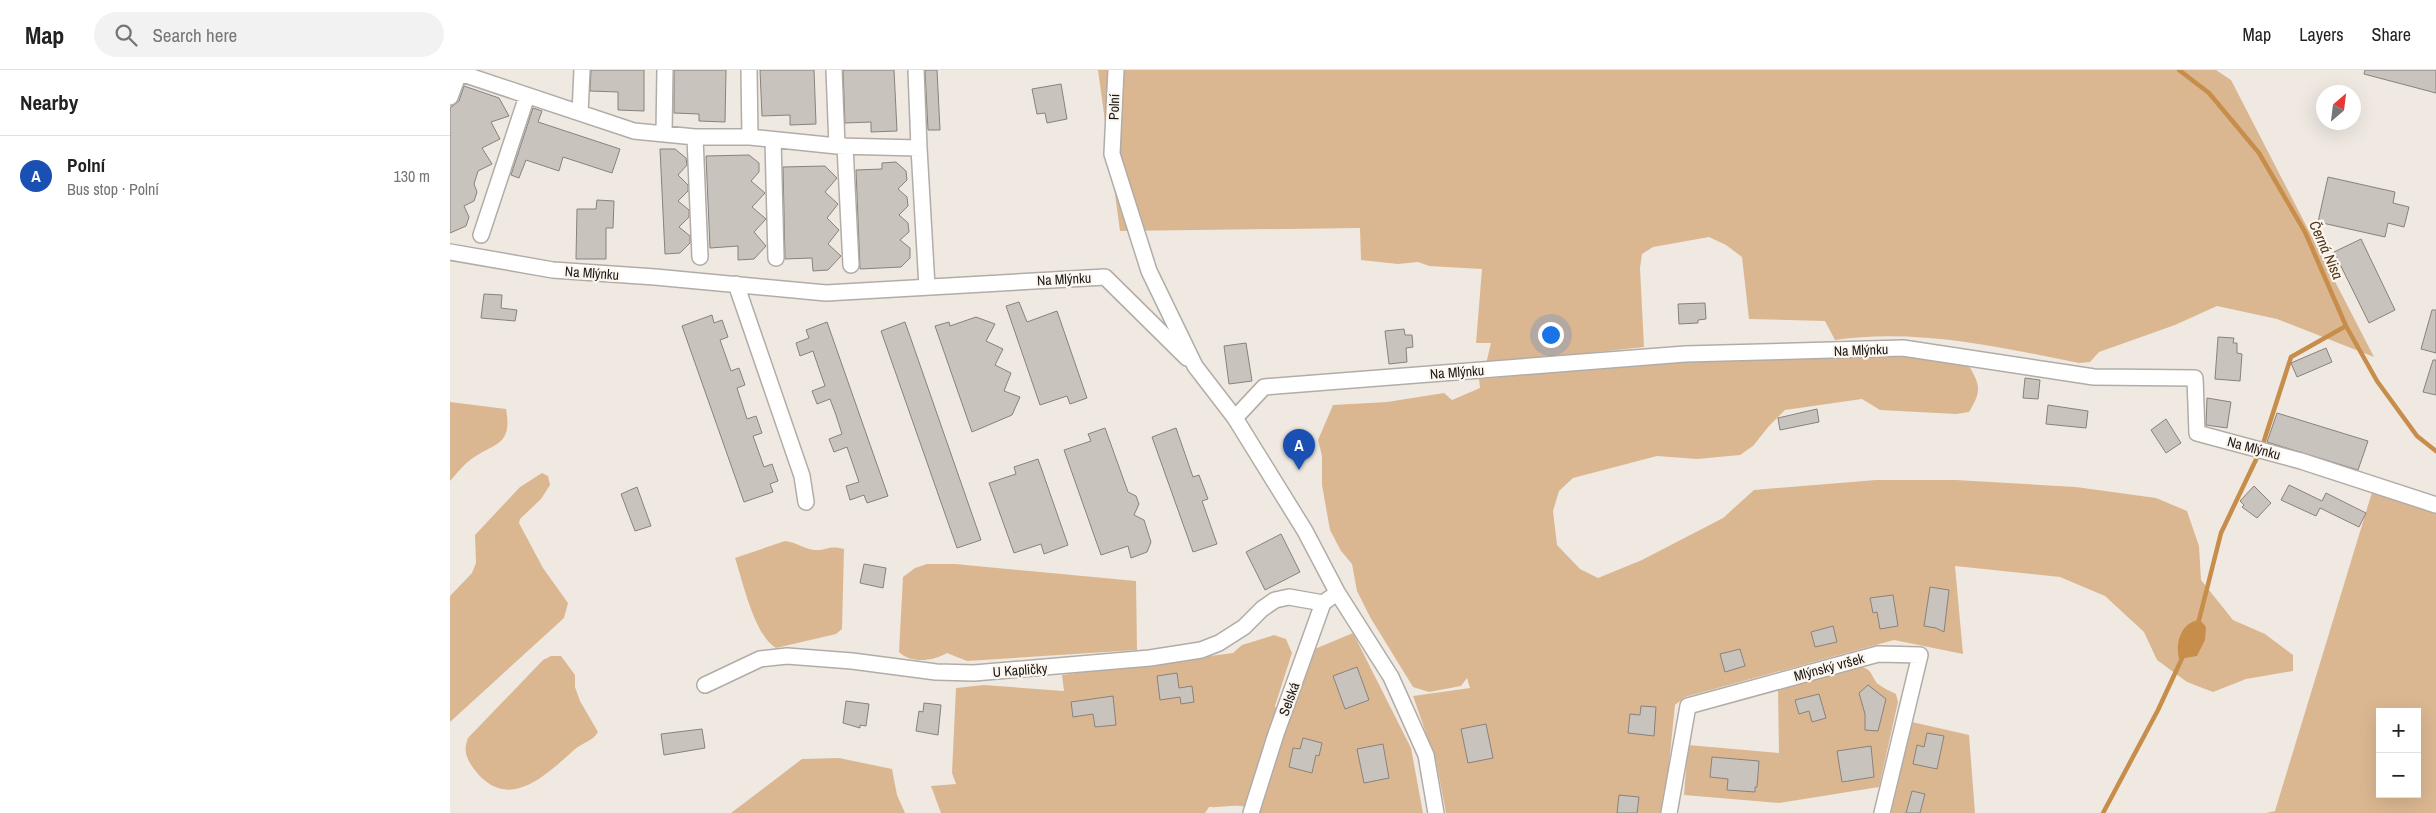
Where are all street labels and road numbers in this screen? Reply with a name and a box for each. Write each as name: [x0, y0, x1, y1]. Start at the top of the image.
street label: Polní: [1105, 93, 1123, 120]
street label: Na Mlýnku: [564, 262, 620, 284]
street label: Na Mlýnku: [1036, 269, 1092, 289]
street label: Na Mlýnku: [1834, 340, 1888, 360]
street label: Na Mlýnku: [1429, 361, 1485, 383]
street label: Na Mlýnku: [2225, 432, 2283, 464]
street label: Mlýnský vršek: [1792, 649, 1866, 685]
street label: U Kapličky: [992, 659, 1048, 681]
street label: Selská: [1275, 679, 1304, 718]

